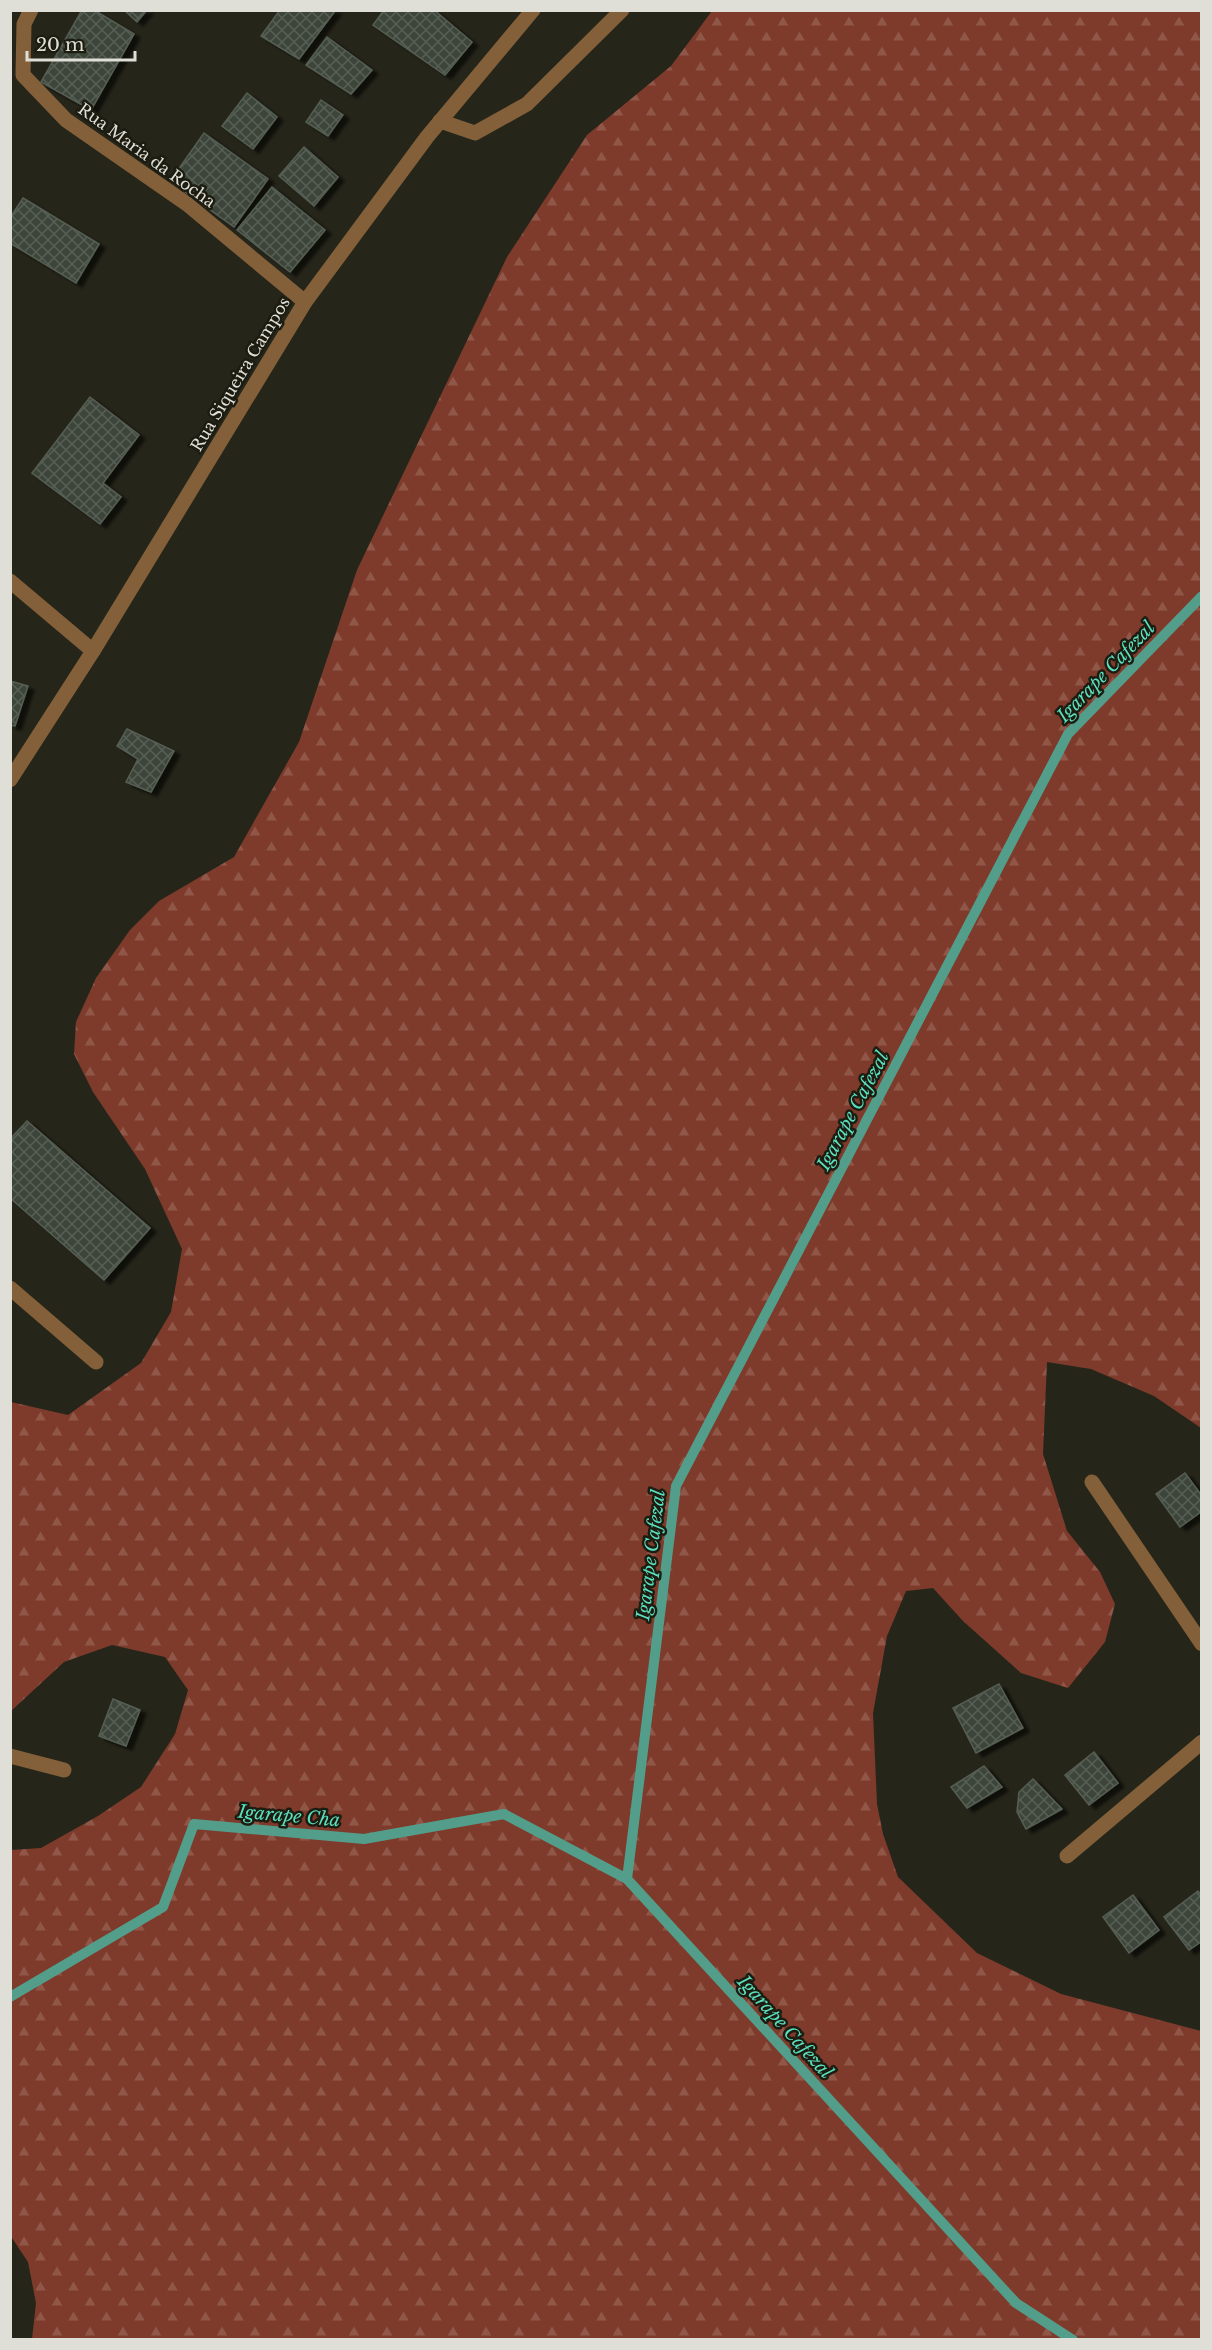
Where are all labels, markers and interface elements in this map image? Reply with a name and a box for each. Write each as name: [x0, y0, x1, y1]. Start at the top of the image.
scale bar: [27, 24, 135, 62]
text: 20 m: [36, 34, 84, 56]
street label: Rua Maria da Rocha: [74, 98, 220, 212]
street label: Rua Siqueira Campos: [186, 293, 294, 455]
water label: Igarape Cafezal: [1052, 617, 1160, 728]
water label: Igarape Cafezal: [812, 1048, 894, 1175]
water label: Igarape Cafezal: [632, 1488, 670, 1622]
water label: Igarape Cha: [236, 1800, 341, 1831]
water label: Igarape Cafezal: [732, 1970, 837, 2083]

